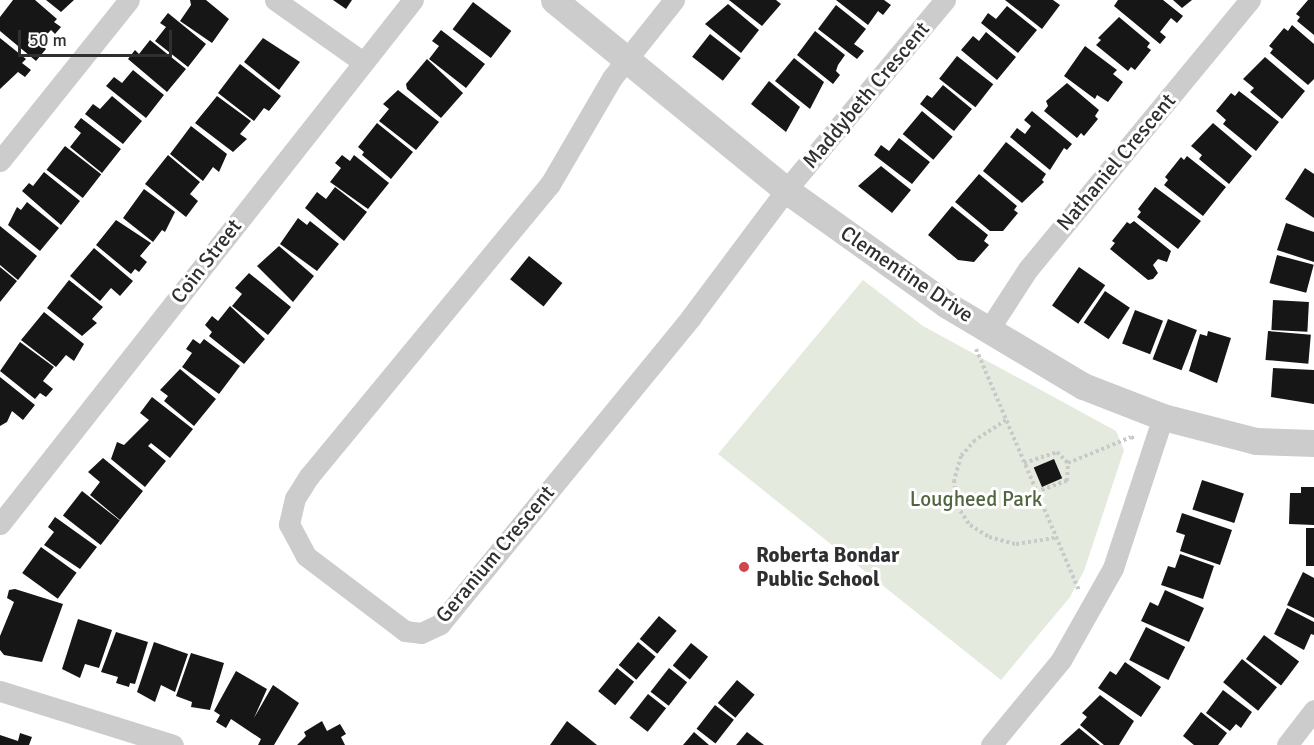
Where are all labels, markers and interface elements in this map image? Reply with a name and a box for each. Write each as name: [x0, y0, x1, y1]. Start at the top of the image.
street label: Maddybeth Crescent: [797, 17, 935, 173]
scale bar: [21, 18, 176, 56]
text: 50 m: [29, 29, 67, 51]
street label: Nathaniel Crescent: [1051, 88, 1181, 236]
street label: Coin Street: [165, 214, 247, 308]
street label: Clementine Drive: [836, 220, 978, 328]
street label: Geranium Crescent: [430, 480, 560, 628]
park label: Lougheed Park: [910, 486, 1042, 512]
place label: Roberta Bondar Public School: [756, 542, 899, 592]
marker: Roberta Bondar Public School: [737, 560, 751, 574]

